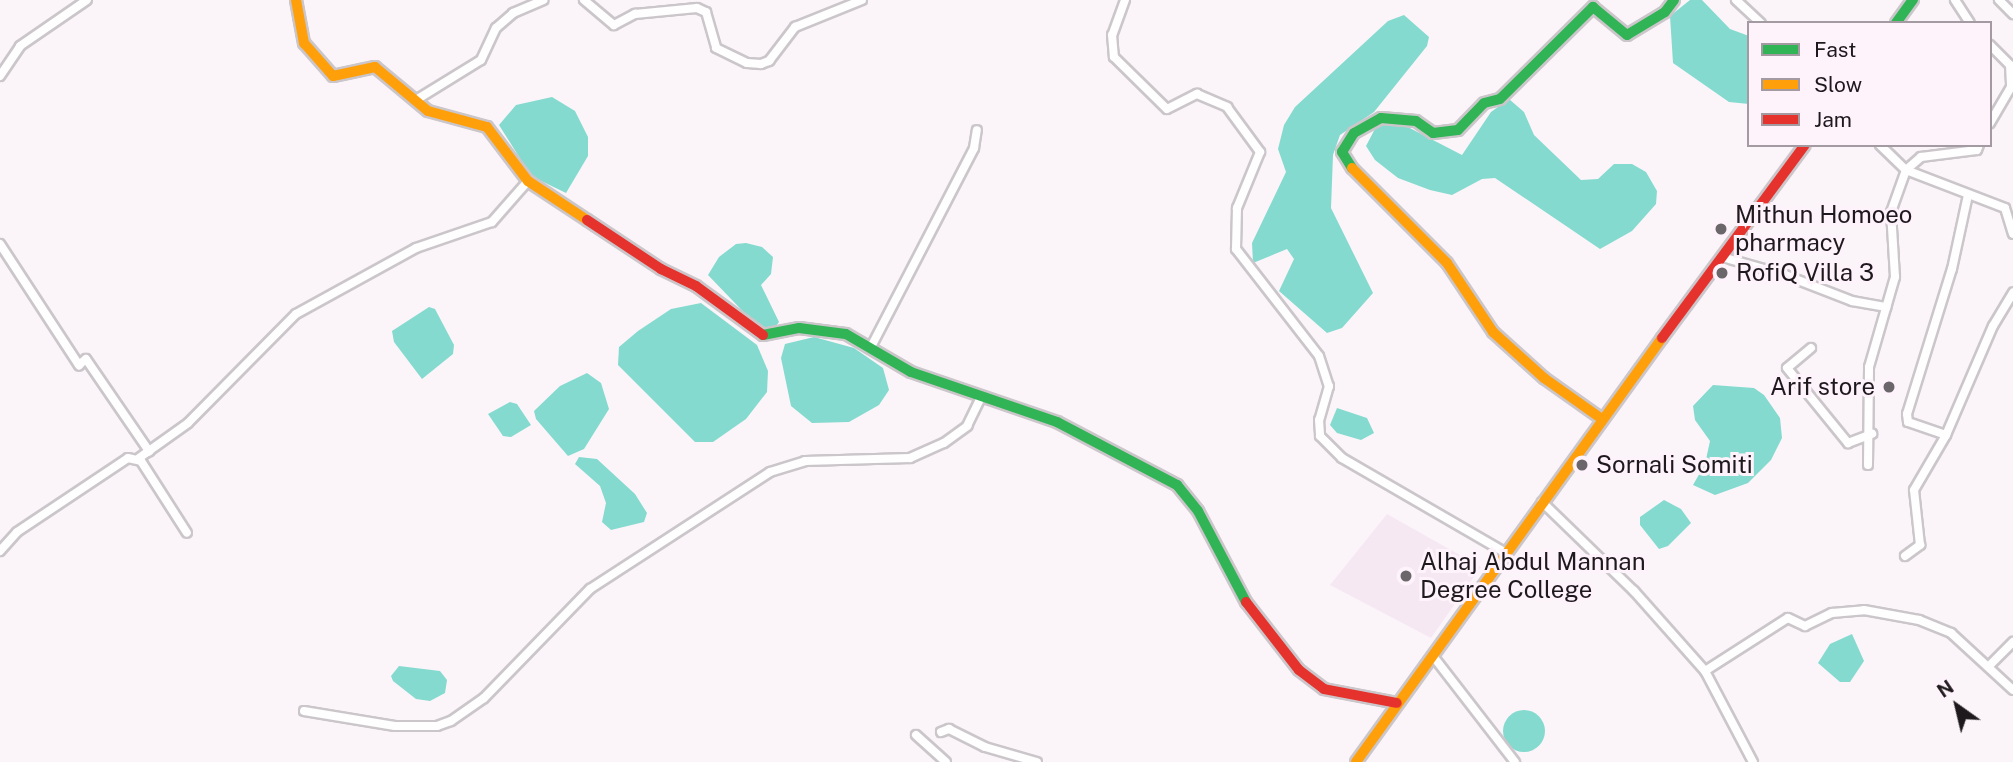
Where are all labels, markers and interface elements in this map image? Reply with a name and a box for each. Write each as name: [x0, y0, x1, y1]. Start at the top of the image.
legend: [1747, 21, 1992, 147]
text: Fast: [1814, 37, 1856, 62]
text: Slow: [1814, 72, 1862, 97]
text: Jam: [1814, 107, 1852, 132]
place label: Mithun Homoeo pharmacy: [1735, 201, 1912, 257]
marker: Mithun Homoeo pharmacy: [1713, 221, 1729, 237]
place label: RofiQ Villa 3: [1736, 259, 1875, 287]
marker: RofiQ Villa 3: [1714, 265, 1730, 281]
place label: Arif store: [1770, 373, 1875, 401]
marker: Arif store: [1881, 379, 1897, 395]
place label: Sornali Somiti: [1596, 451, 1753, 479]
marker: Sornali Somiti: [1574, 457, 1590, 473]
place label: Alhaj Abdul Mannan Degree College: [1420, 548, 1645, 604]
marker: Alhaj Abdul Mannan Degree College: [1398, 568, 1414, 584]
north arrow: [1922, 671, 1992, 741]
text: N: [1933, 675, 1958, 702]

